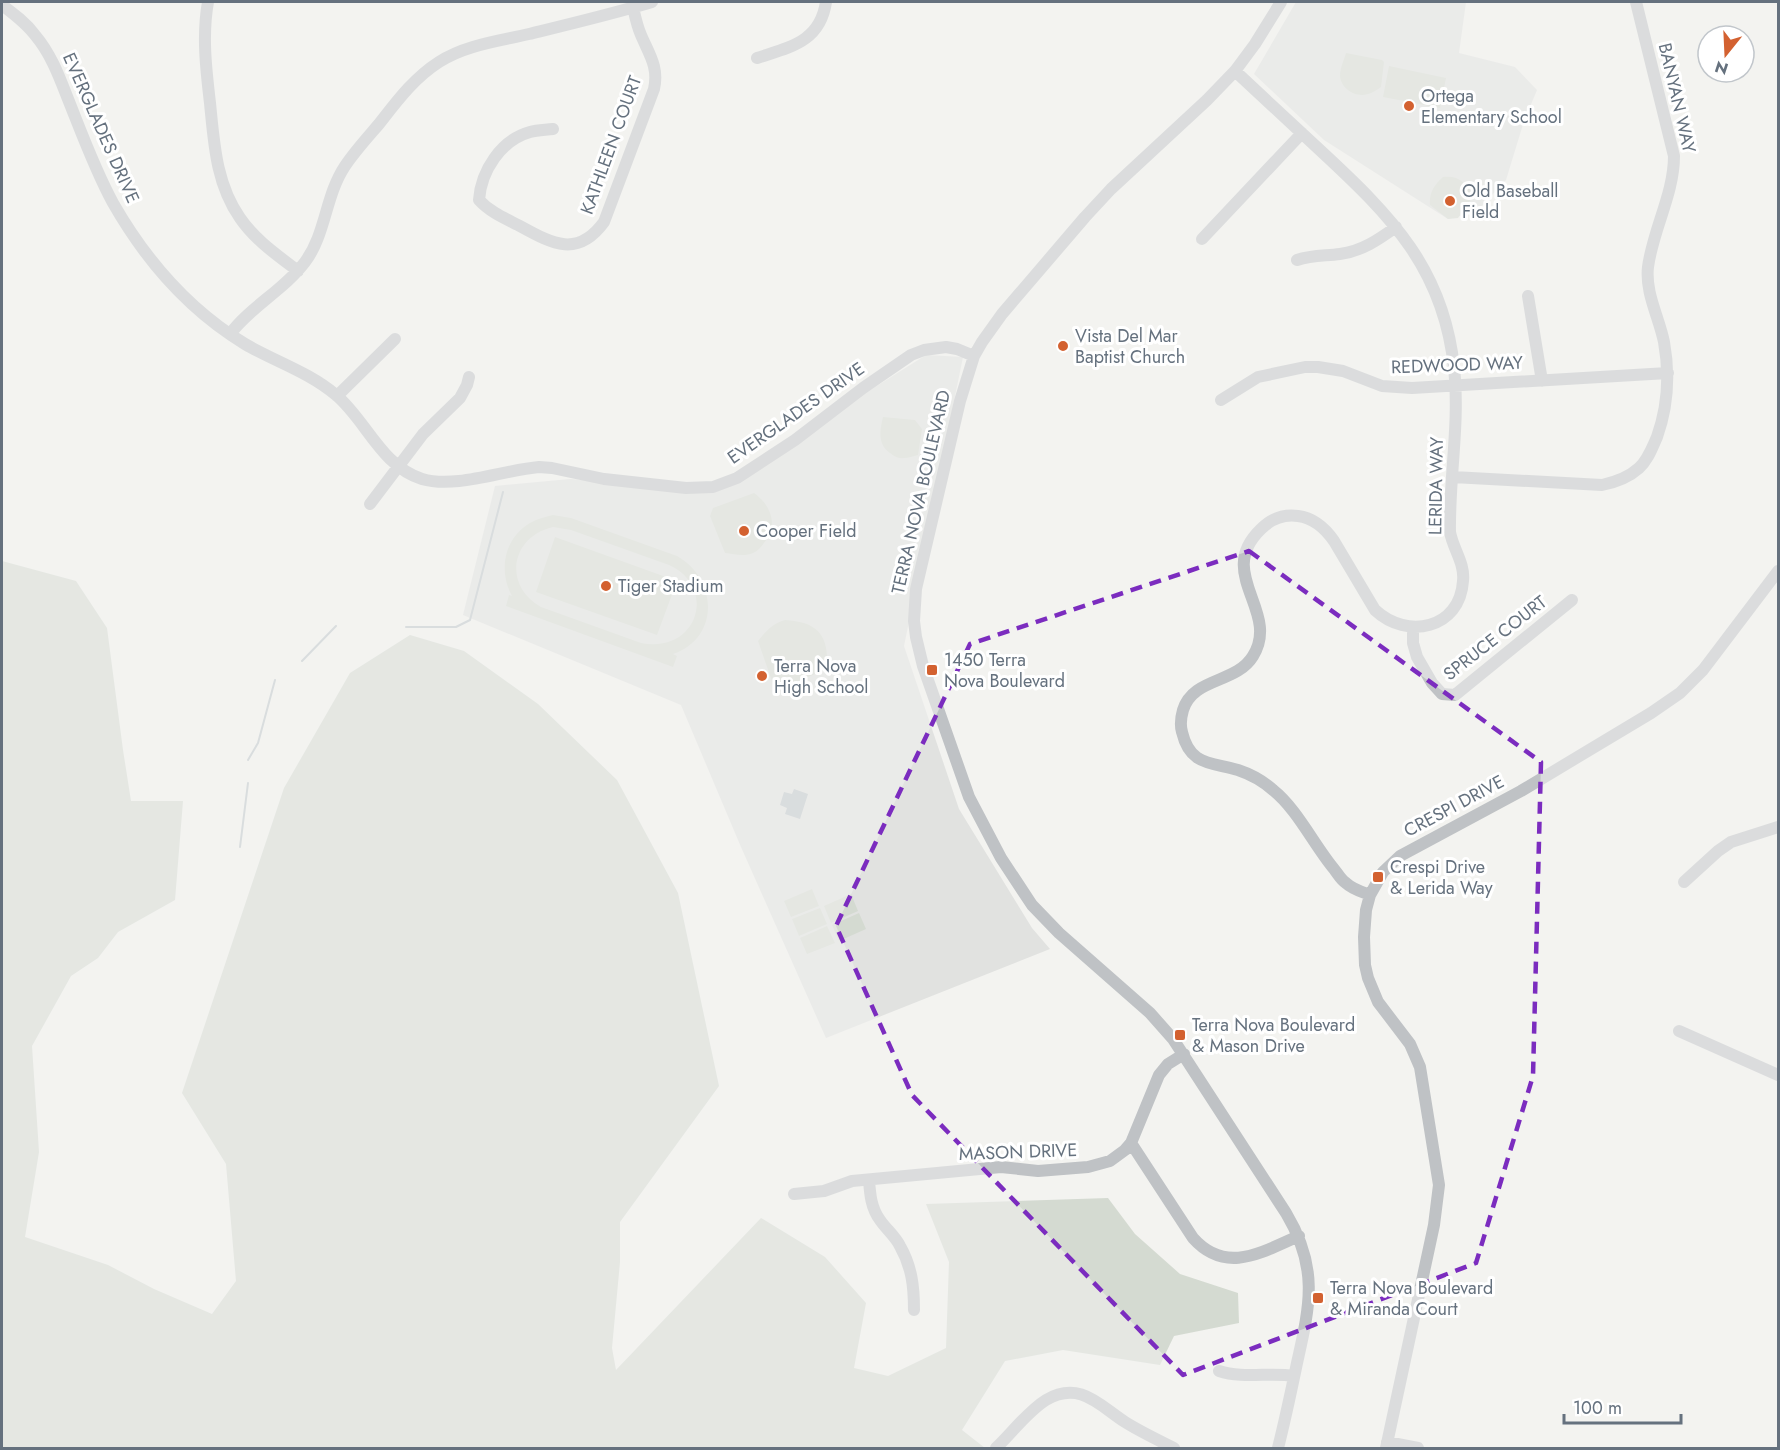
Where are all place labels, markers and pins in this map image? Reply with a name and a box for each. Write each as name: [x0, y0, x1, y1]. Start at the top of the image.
place label: Ortega Elementary School: [1421, 83, 1562, 130]
marker: Ortega Elementary School: [1402, 99, 1416, 113]
place label: Old Baseball Field: [1462, 178, 1558, 225]
marker: Old Baseball Field: [1443, 194, 1457, 208]
place label: Vista Del Mar Baptist Church: [1075, 323, 1185, 370]
marker: Vista Del Mar Baptist Church: [1056, 339, 1070, 353]
place label: Cooper Field: [756, 518, 856, 544]
marker: Cooper Field: [737, 524, 751, 538]
place label: Tiger Stadium: [618, 573, 723, 599]
marker: Tiger Stadium: [599, 579, 613, 593]
place label: 1450 Terra Nova Boulevard: [944, 647, 1065, 694]
place label: Terra Nova High School: [774, 653, 868, 700]
marker: 1450 Terra Nova Boulevard: [925, 663, 939, 677]
marker: Terra Nova High School: [755, 669, 769, 683]
place label: Crespi Drive & Lerida Way: [1390, 854, 1493, 901]
marker: Crespi Drive & Lerida Way: [1371, 870, 1385, 884]
place label: Terra Nova Boulevard & Mason Drive: [1192, 1012, 1355, 1059]
marker: Terra Nova Boulevard & Mason Drive: [1173, 1028, 1187, 1042]
place label: Terra Nova Boulevard & Miranda Court: [1330, 1275, 1493, 1322]
marker: Terra Nova Boulevard & Miranda Court: [1311, 1291, 1325, 1305]

